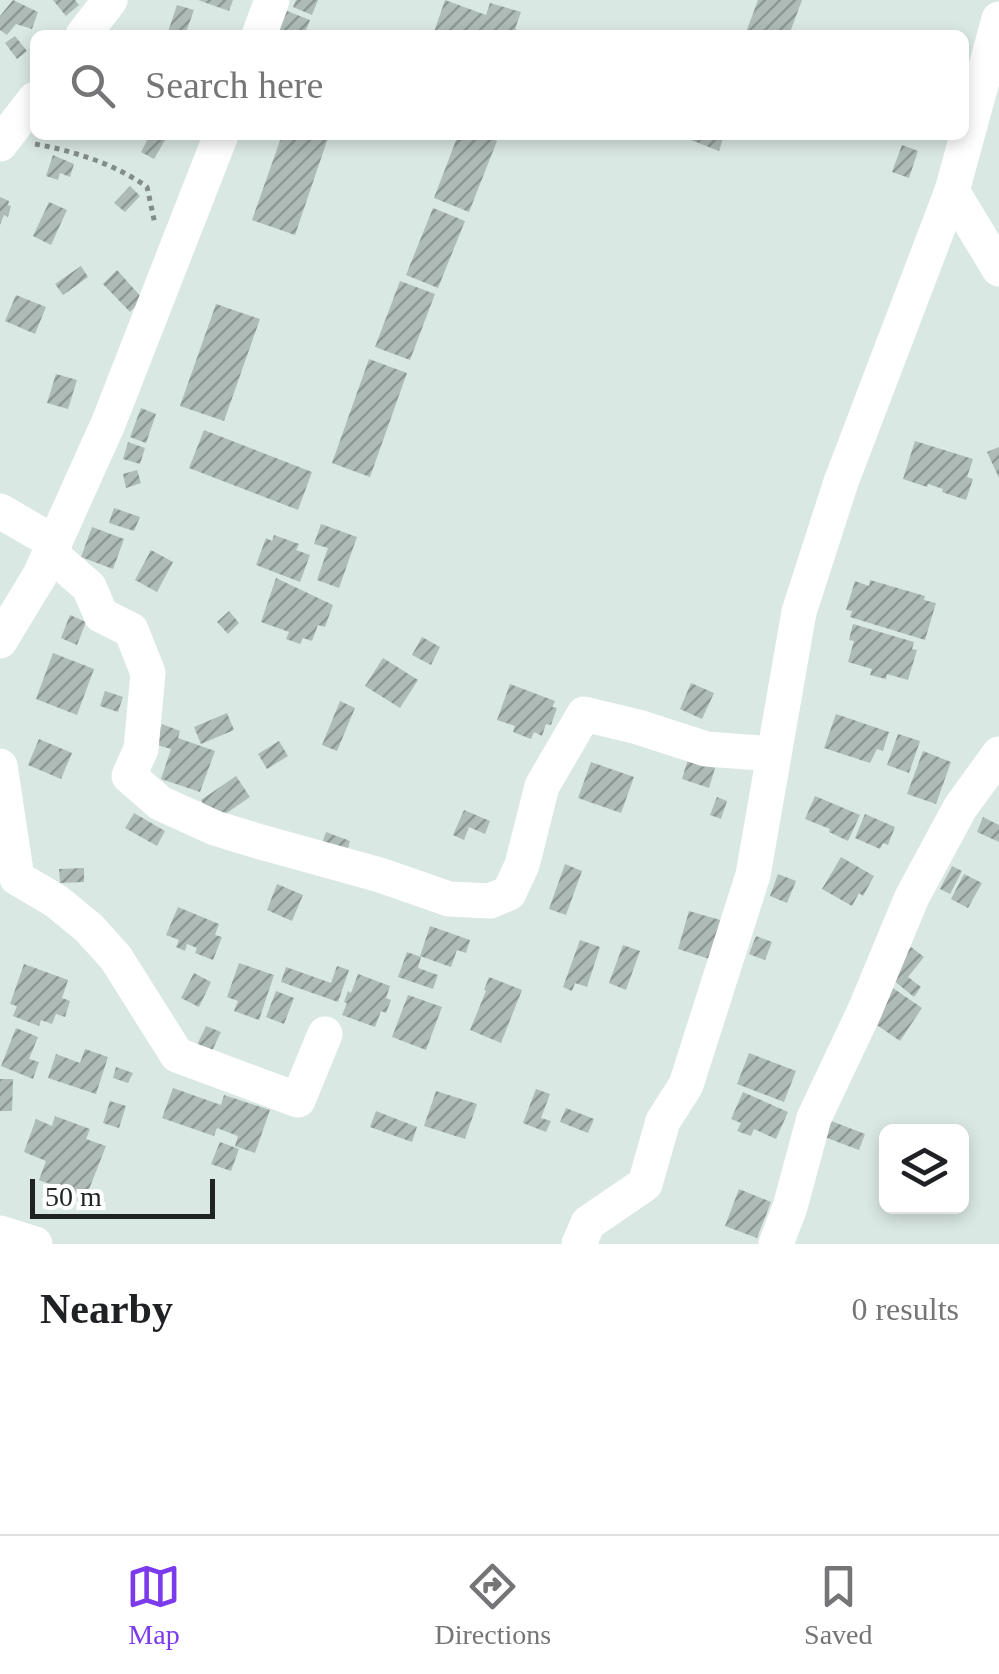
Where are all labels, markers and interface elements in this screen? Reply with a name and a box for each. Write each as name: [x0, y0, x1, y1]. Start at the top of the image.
search box: [30, 30, 969, 140]
icon: search: [65, 58, 120, 113]
text: Search here: [145, 64, 323, 106]
map controls: [879, 1124, 969, 1214]
button: layers: [879, 1124, 969, 1214]
scale bar: [30, 1174, 215, 1218]
text: 50 m: [45, 1181, 102, 1212]
text: Nearby: [40, 1286, 173, 1332]
text: 0 results: [851, 1291, 959, 1327]
tab: Map: [126, 1559, 181, 1651]
tab: Directions: [434, 1559, 551, 1651]
tab: Saved: [804, 1559, 873, 1651]

